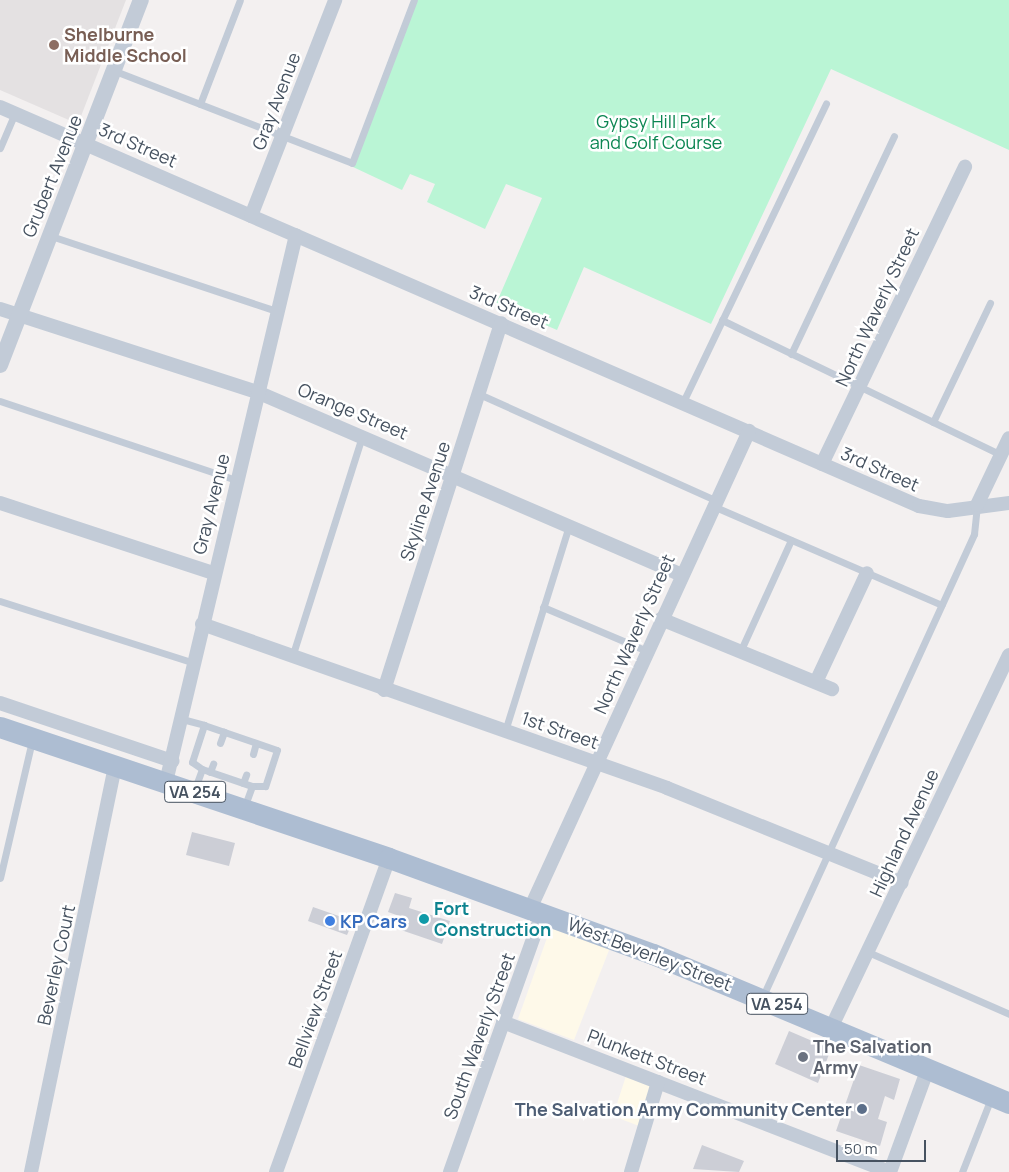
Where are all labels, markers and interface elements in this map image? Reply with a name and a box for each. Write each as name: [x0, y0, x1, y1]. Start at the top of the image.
place label: Shelburne Middle School: [64, 24, 187, 66]
marker: Shelburne Middle School: [48, 39, 60, 51]
street label: Gray Avenue: [247, 49, 305, 153]
park label: Gypsy Hill Park and Golf Course: [590, 111, 722, 154]
street label: Grubert Avenue: [18, 112, 86, 240]
street label: 3rd Street: [96, 118, 180, 172]
street label: North Waverly Street: [831, 224, 923, 390]
street label: 3rd Street: [466, 281, 552, 333]
street label: Orange Street: [295, 378, 411, 444]
street label: Skyline Avenue: [396, 439, 454, 563]
street label: 3rd Street: [838, 442, 922, 496]
street label: Gray Avenue: [188, 451, 234, 557]
street label: North Waverly Street: [589, 551, 679, 717]
street label: 1st Street: [519, 707, 601, 753]
street label: Highland Avenue: [865, 766, 943, 900]
road number: VA 254: [164, 779, 226, 806]
place label: Fort Construction: [434, 898, 551, 941]
street label: Beverley Court: [33, 903, 79, 1027]
place label: KP Cars: [340, 910, 407, 932]
marker: Fort Construction: [418, 913, 430, 925]
street label: West Beverley Street: [565, 913, 735, 995]
marker: KP Cars: [324, 915, 336, 927]
street label: Bellview Street: [284, 947, 346, 1071]
street label: South Waverly Street: [439, 950, 519, 1122]
road number: VA 254: [746, 991, 808, 1018]
street label: Plunkett Street: [585, 1024, 709, 1090]
place label: The Salvation Army: [813, 1036, 932, 1078]
marker: The Salvation Army: [797, 1051, 809, 1063]
place label: The Salvation Army Community Center: [515, 1098, 852, 1120]
marker: The Salvation Army Community Center: [856, 1103, 868, 1115]
scale bar: [839, 1130, 929, 1162]
text: 50 m: [844, 1138, 878, 1159]

